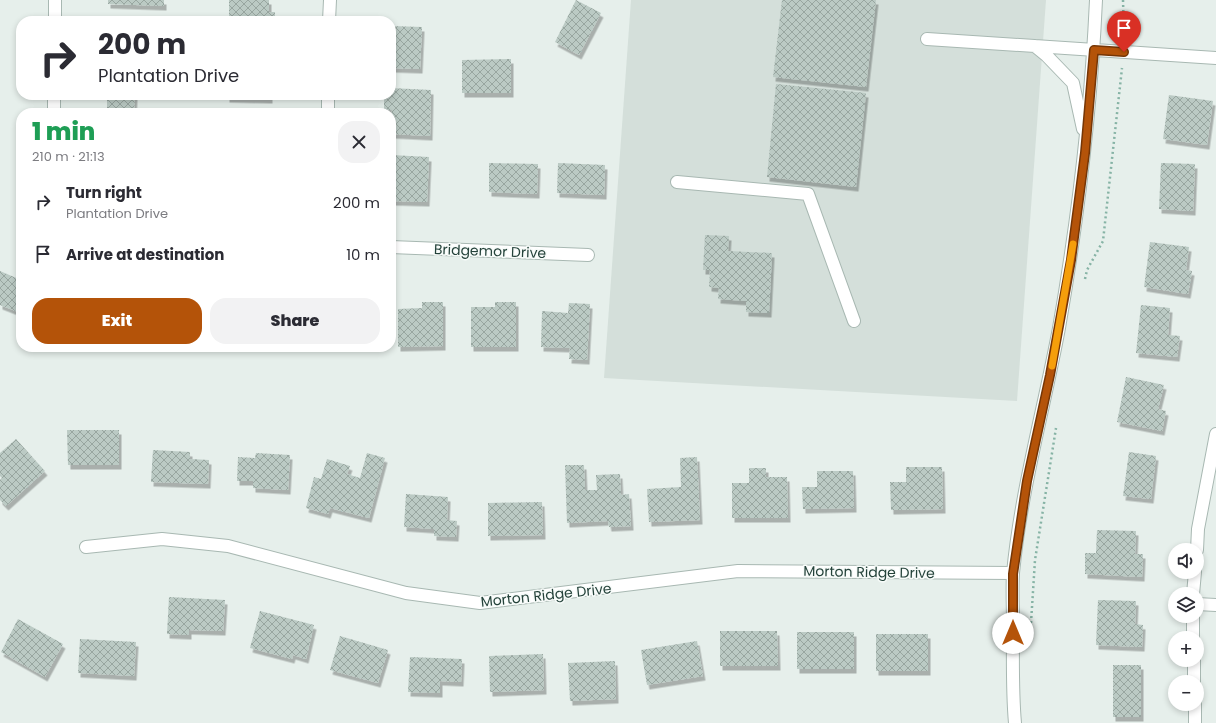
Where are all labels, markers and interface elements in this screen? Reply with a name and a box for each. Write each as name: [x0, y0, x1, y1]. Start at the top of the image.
pin: [1107, 11, 1141, 52]
icon: arrive: [1113, 17, 1135, 39]
text: 200 m: [98, 25, 186, 64]
icon: right: [32, 32, 84, 84]
text: Plantation Drive: [98, 63, 239, 88]
text: 1 min: [32, 115, 95, 148]
button: close: [338, 121, 380, 163]
text: 210 m · 21:13: [32, 147, 105, 166]
text: Turn right: [66, 182, 142, 203]
icon: right: [32, 191, 54, 213]
text: 200 m: [333, 192, 380, 213]
text: Plantation Drive: [66, 204, 168, 223]
street label: Bridgemor Drive: [434, 239, 547, 263]
icon: arrive: [32, 243, 54, 265]
text: Arrive at destination: [66, 244, 224, 265]
text: 10 m: [346, 244, 380, 265]
button: Exit: [32, 298, 202, 344]
button: Share: [210, 298, 380, 344]
map controls: [1168, 543, 1204, 711]
button: sound: [1168, 543, 1204, 579]
street label: Morton Ridge Drive: [803, 561, 935, 583]
street label: Morton Ridge Drive: [480, 578, 613, 612]
button: layers: [1168, 587, 1204, 623]
position arrow: [992, 612, 1034, 654]
button: +: [1168, 631, 1204, 667]
button: −: [1168, 675, 1204, 711]

